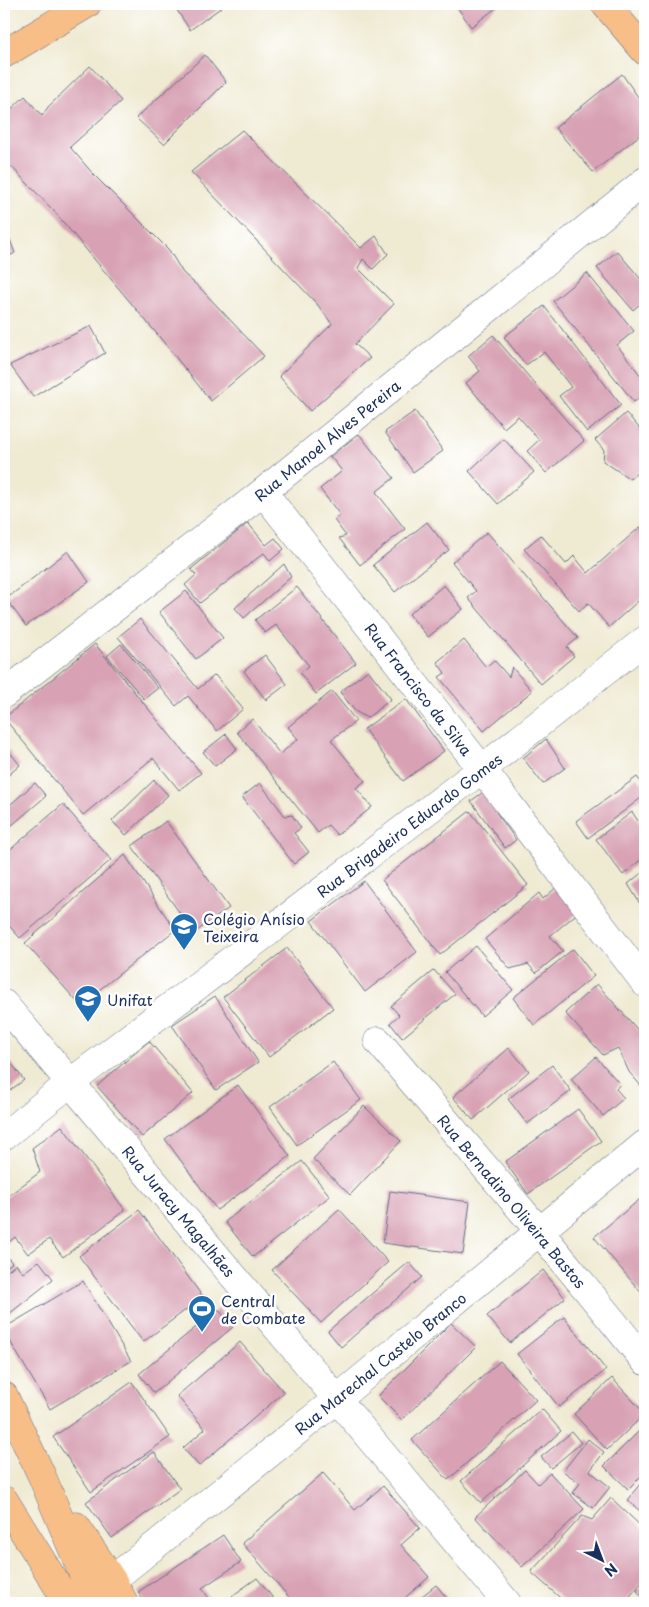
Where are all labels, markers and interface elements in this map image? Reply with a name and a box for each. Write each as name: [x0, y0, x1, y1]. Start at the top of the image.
street label: Rua Manoel Alves Pereira: [249, 373, 405, 506]
street label: Rua Francisco da Silva: [360, 618, 479, 761]
street label: Rua Brigadeiro Eduardo Gomes: [311, 747, 507, 903]
place label: Colégio Anísio Teixeira: [203, 907, 305, 947]
school or university icon: Colégio Anísio Teixeira: [169, 912, 199, 951]
school or university icon: Unifat: [73, 984, 103, 1023]
place label: Unifat: [107, 988, 153, 1011]
street label: Rua Bernadino Oliveira Bastos: [432, 1109, 592, 1293]
street label: Rua Juracy Magalhães: [117, 1140, 241, 1282]
street label: Rua Marechal Castelo Branco: [289, 1286, 471, 1440]
place label: Central de Combate: [221, 1289, 306, 1329]
sports icon: Central de Combate: [187, 1294, 217, 1333]
north arrow: [576, 1534, 626, 1584]
text: N: [600, 1559, 622, 1582]

